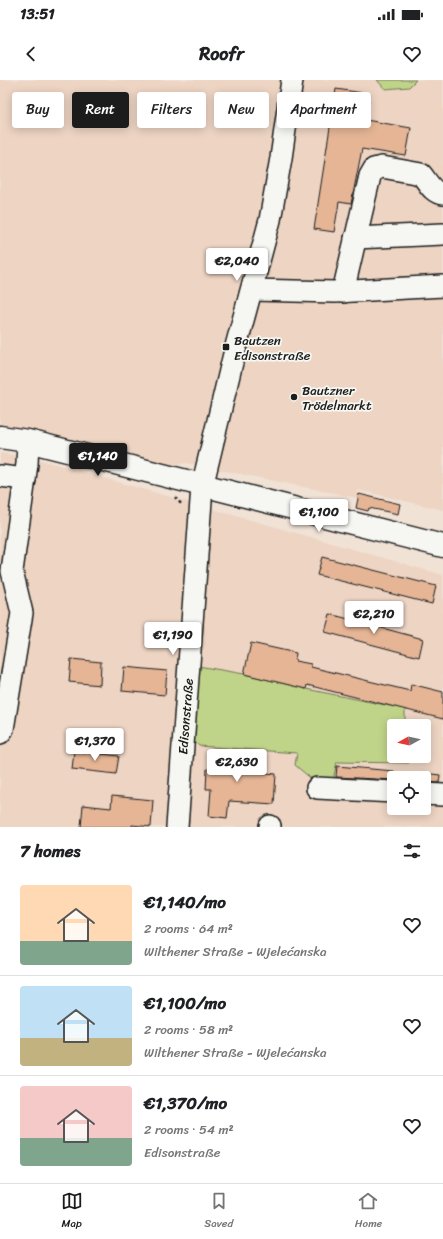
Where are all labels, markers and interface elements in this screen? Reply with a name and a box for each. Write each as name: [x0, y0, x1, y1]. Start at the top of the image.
text: 13:51: [20, 1, 55, 27]
text: Roofr: [199, 38, 244, 70]
icon: back: [20, 43, 42, 65]
icon: heart: [401, 43, 423, 65]
chip: Buy: [12, 92, 64, 128]
chip: Rent: [72, 92, 129, 128]
chip: Filters: [137, 92, 206, 128]
chip: New: [214, 92, 269, 128]
chip: Apartment: [277, 92, 371, 128]
pin: €2,040: [204, 248, 270, 282]
text: €2,040: [215, 249, 259, 272]
place label: Bautzen Edisonstraße: [234, 329, 311, 367]
marker: Bautzen Edisonstraße: [221, 342, 231, 352]
place label: Bautzner Trödelmarkt: [302, 379, 372, 417]
marker: Bautzner Trödelmarkt: [289, 392, 299, 402]
pin: €1,140: [65, 443, 131, 477]
text: €1,140: [78, 444, 118, 467]
pin: €1,100: [286, 499, 352, 533]
text: €1,100: [299, 500, 339, 523]
pin: €2,210: [341, 601, 407, 635]
text: €2,210: [354, 602, 394, 625]
pin: €1,190: [140, 622, 206, 656]
text: €1,190: [153, 623, 193, 646]
street label: Edisonstraße: [171, 677, 200, 755]
north arrow: [387, 719, 431, 763]
map controls: [387, 719, 431, 815]
pin: €1,370: [62, 728, 128, 762]
text: €1,370: [75, 729, 115, 752]
pin: €2,630: [204, 749, 270, 783]
text: €2,630: [216, 750, 258, 773]
button: locate: [387, 771, 431, 815]
text: 7 homes: [20, 836, 80, 866]
icon: filters: [401, 840, 423, 862]
text: €1,140/mo: [144, 887, 226, 917]
icon: home: [52, 901, 100, 949]
icon: heart: [401, 914, 423, 936]
text: 2 rooms · 64 m²: [144, 917, 233, 940]
text: Wilthener Straße - Wjelećanska: [144, 940, 327, 963]
text: €1,100/mo: [144, 988, 226, 1018]
icon: home: [52, 1002, 100, 1050]
icon: heart: [401, 1015, 423, 1037]
text: 2 rooms · 58 m²: [144, 1018, 233, 1041]
text: Wilthener Straße - Wjelećanska: [144, 1041, 327, 1064]
text: €1,370/mo: [144, 1088, 227, 1118]
icon: home: [52, 1102, 100, 1150]
icon: heart: [401, 1115, 423, 1137]
text: 2 rooms · 54 m²: [144, 1118, 234, 1141]
text: Edisonstraße: [144, 1141, 220, 1164]
tab: Map: [61, 1190, 83, 1233]
tab: Saved: [204, 1190, 233, 1233]
tab: Home: [355, 1190, 382, 1233]

